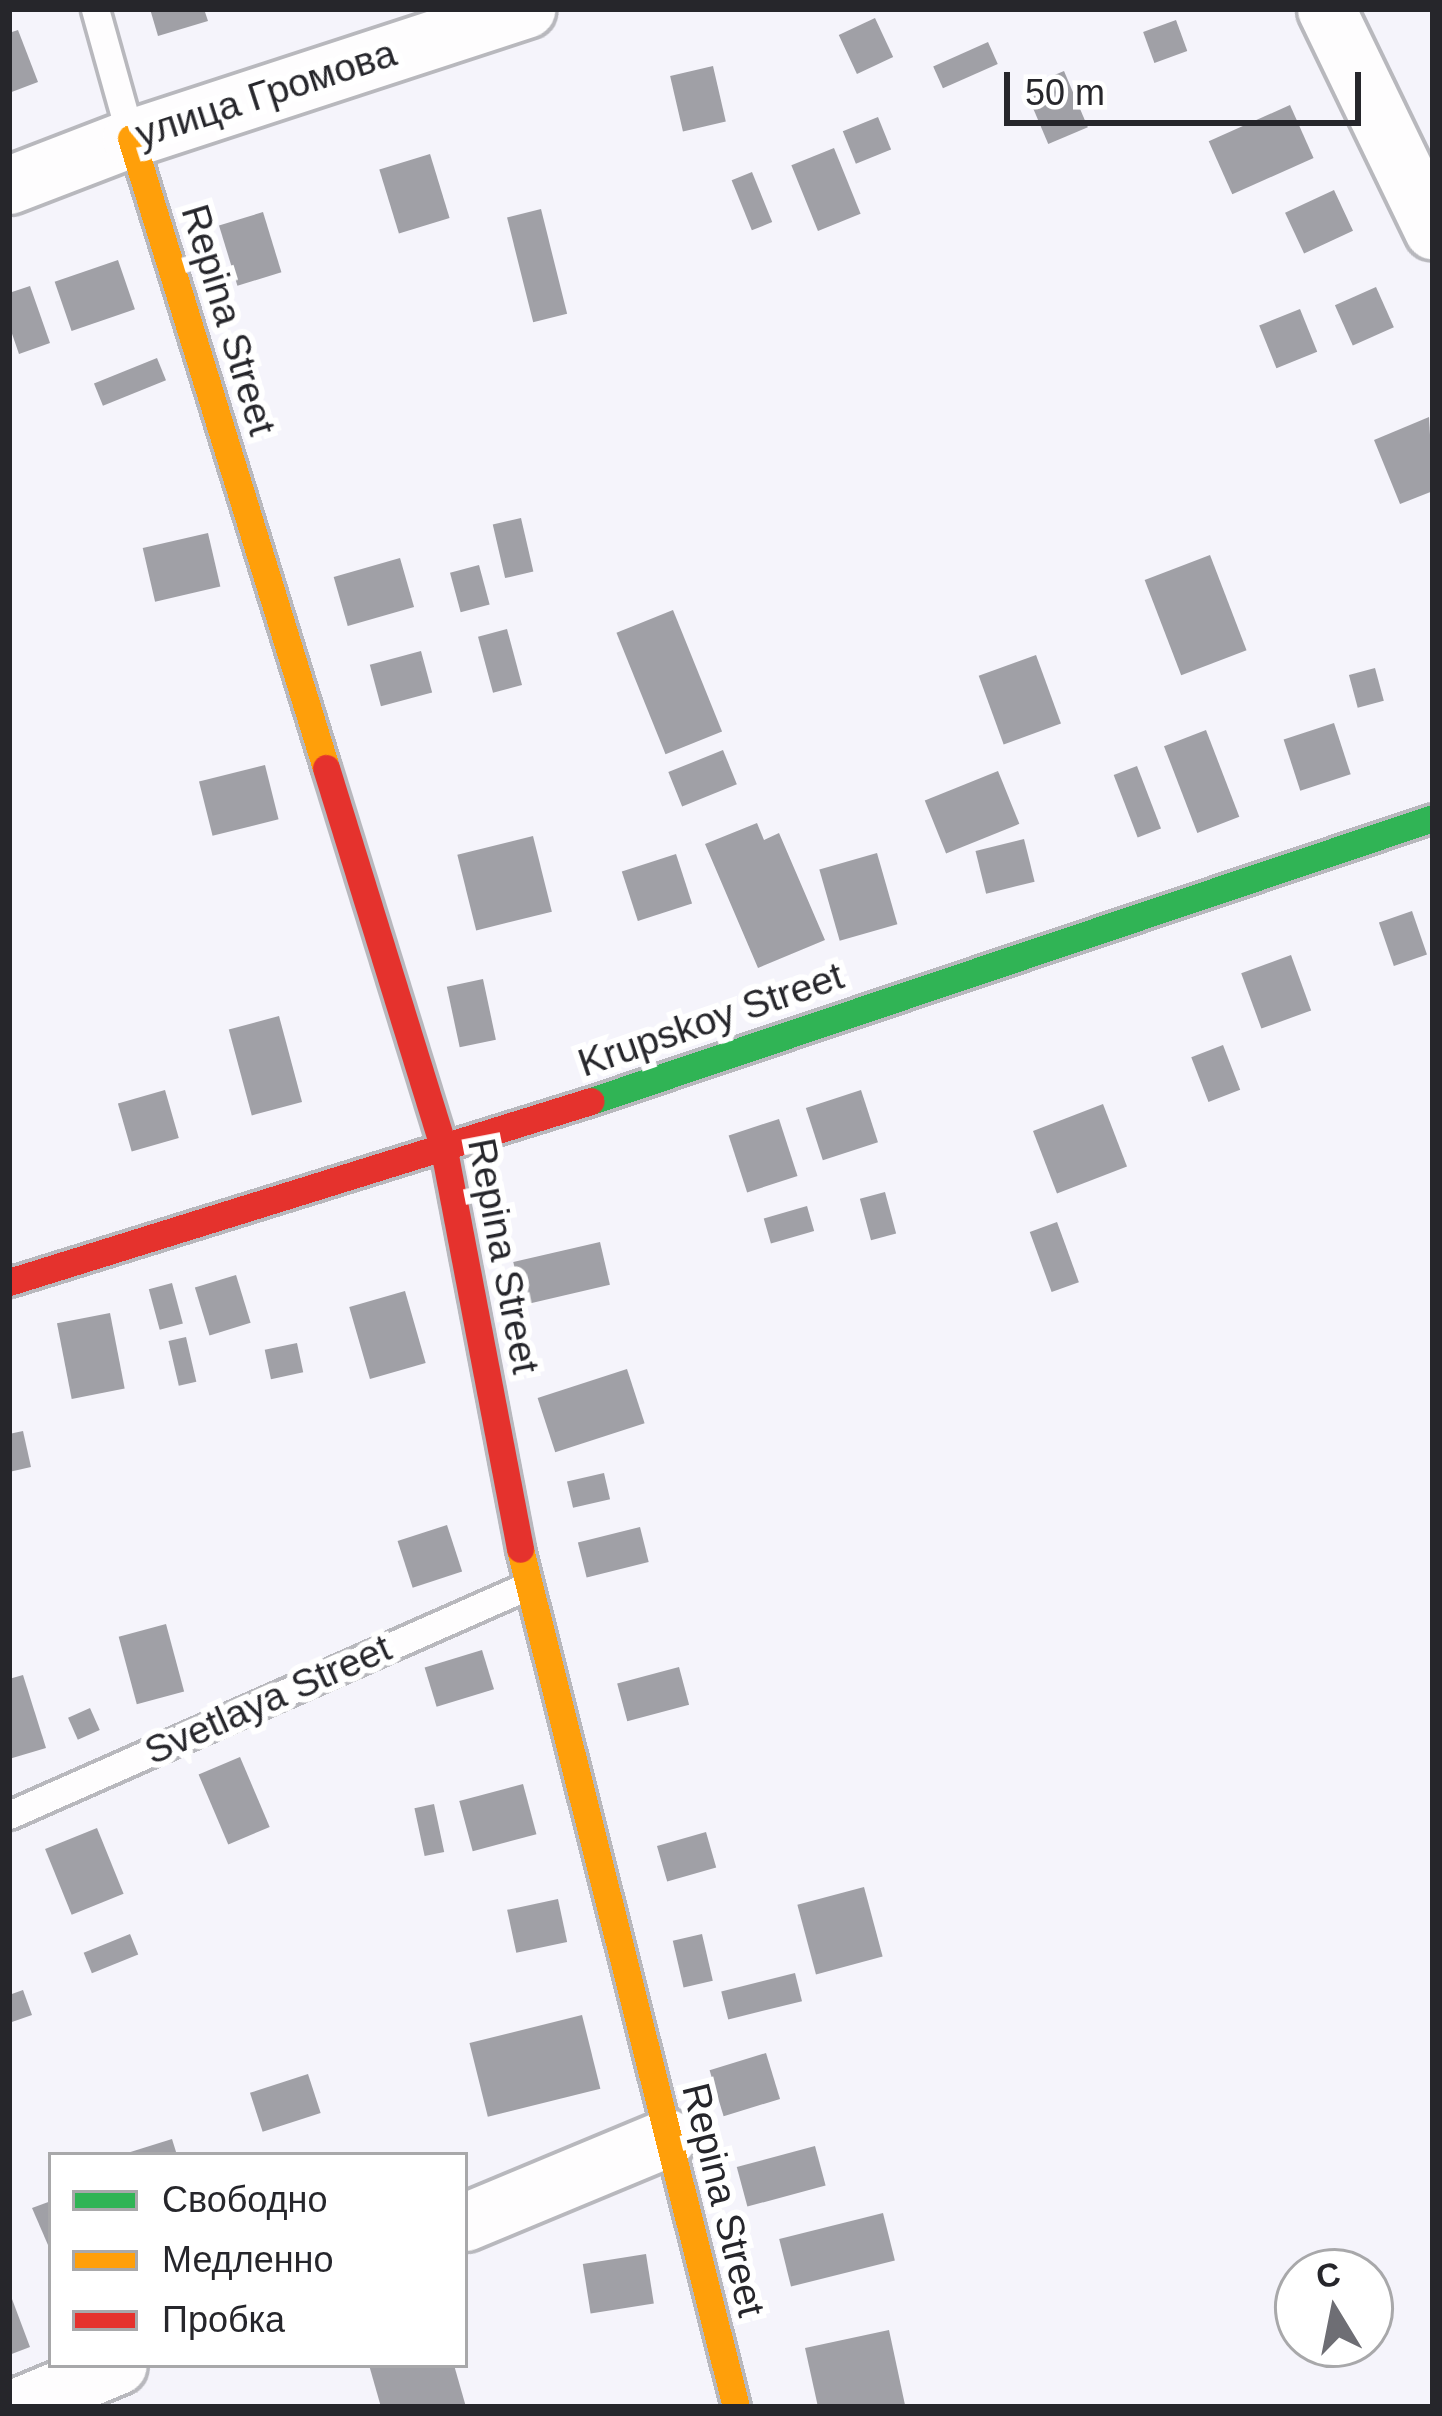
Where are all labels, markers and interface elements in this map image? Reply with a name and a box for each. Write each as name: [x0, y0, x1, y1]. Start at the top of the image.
street label: улица Громова: [130, 30, 402, 158]
scale bar: [1010, 48, 1367, 122]
text: 50 m: [1025, 72, 1105, 113]
street label: Repina Street: [171, 199, 285, 441]
street label: Krupskoy Street: [572, 953, 850, 1087]
street label: Repina Street: [457, 1134, 549, 1378]
street label: Svetlaya Street: [138, 1625, 398, 1775]
street label: Repina Street: [671, 2079, 775, 2321]
legend: [48, 2152, 468, 2368]
text: Свободно: [162, 2179, 328, 2220]
text: Медленно: [162, 2239, 333, 2280]
north arrow: [1274, 2248, 1394, 2368]
text: С: [1313, 2255, 1343, 2295]
text: Пробка: [162, 2299, 285, 2340]

